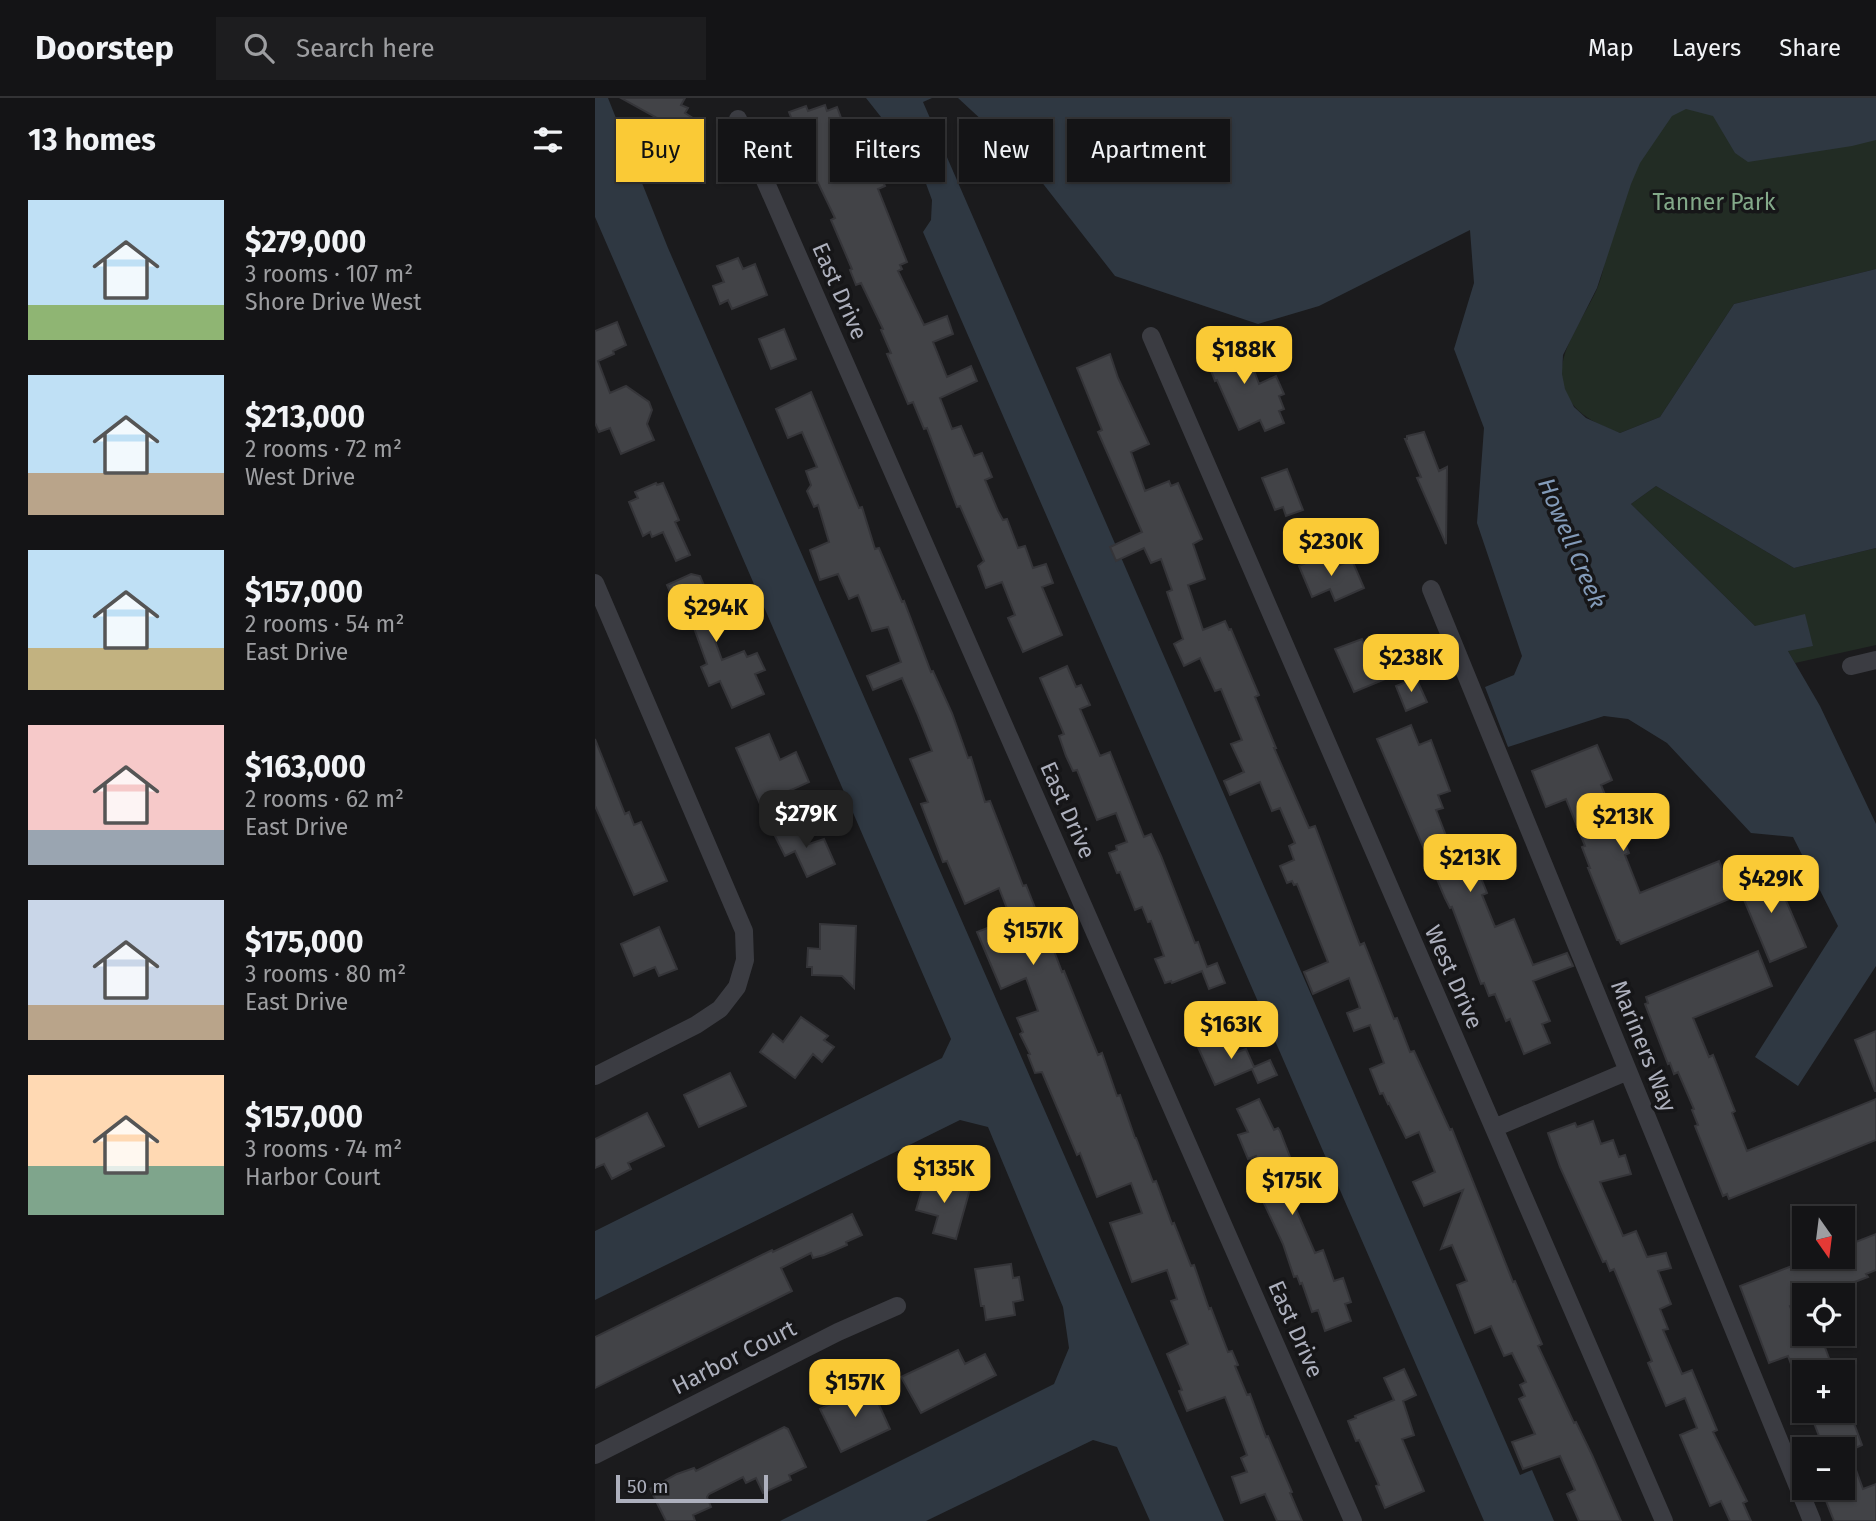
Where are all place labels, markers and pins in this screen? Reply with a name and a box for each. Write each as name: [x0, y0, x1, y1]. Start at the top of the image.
pin: $188K: [1195, 327, 1293, 386]
pin: $230K: [1282, 518, 1380, 578]
pin: $294K: [667, 584, 765, 644]
pin: $238K: [1362, 634, 1460, 694]
pin: $279K: [757, 790, 855, 850]
pin: $213K: [1574, 794, 1672, 853]
pin: $213K: [1421, 834, 1519, 894]
pin: $429K: [1722, 856, 1820, 915]
pin: $157K: [984, 908, 1082, 967]
pin: $163K: [1182, 1002, 1280, 1061]
pin: $135K: [895, 1146, 993, 1205]
pin: $175K: [1243, 1158, 1341, 1217]
pin: $157K: [806, 1360, 904, 1419]

